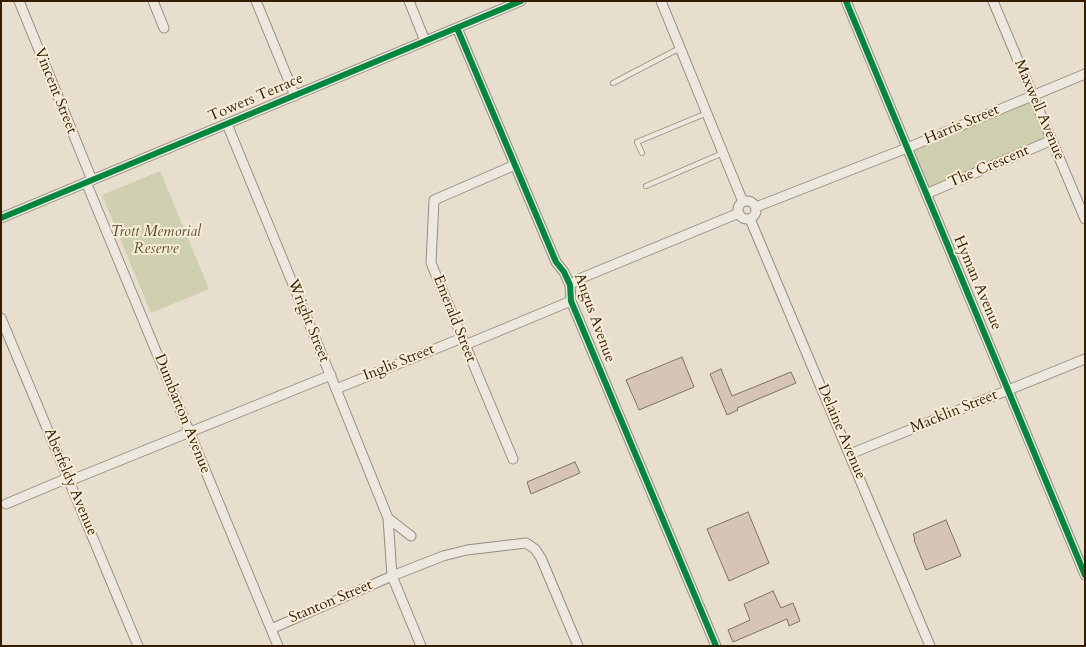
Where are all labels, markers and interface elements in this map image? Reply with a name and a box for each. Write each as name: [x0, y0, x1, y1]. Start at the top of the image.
street label: Vincent Street: [30, 46, 80, 136]
street label: Maxwell Avenue: [1010, 57, 1068, 163]
street label: Towers Terrace: [206, 70, 306, 126]
street label: Harris Street: [922, 101, 1002, 149]
street label: The Crescent: [946, 142, 1032, 192]
park label: Trott Memorial Reserve: [111, 224, 201, 259]
street label: Hyman Avenue: [949, 233, 1005, 333]
street label: Angus Avenue: [570, 271, 618, 365]
street label: Emerald Street: [428, 273, 480, 365]
street label: Wright Street: [283, 277, 333, 365]
street label: Inglis Street: [361, 341, 437, 385]
street label: Dumbarton Avenue: [150, 352, 214, 476]
street label: Delaine Avenue: [813, 382, 869, 482]
street label: Macklin Street: [908, 386, 1000, 438]
street label: Aberfeldy Avenue: [39, 426, 101, 538]
street label: Stanton Street: [287, 576, 375, 628]

